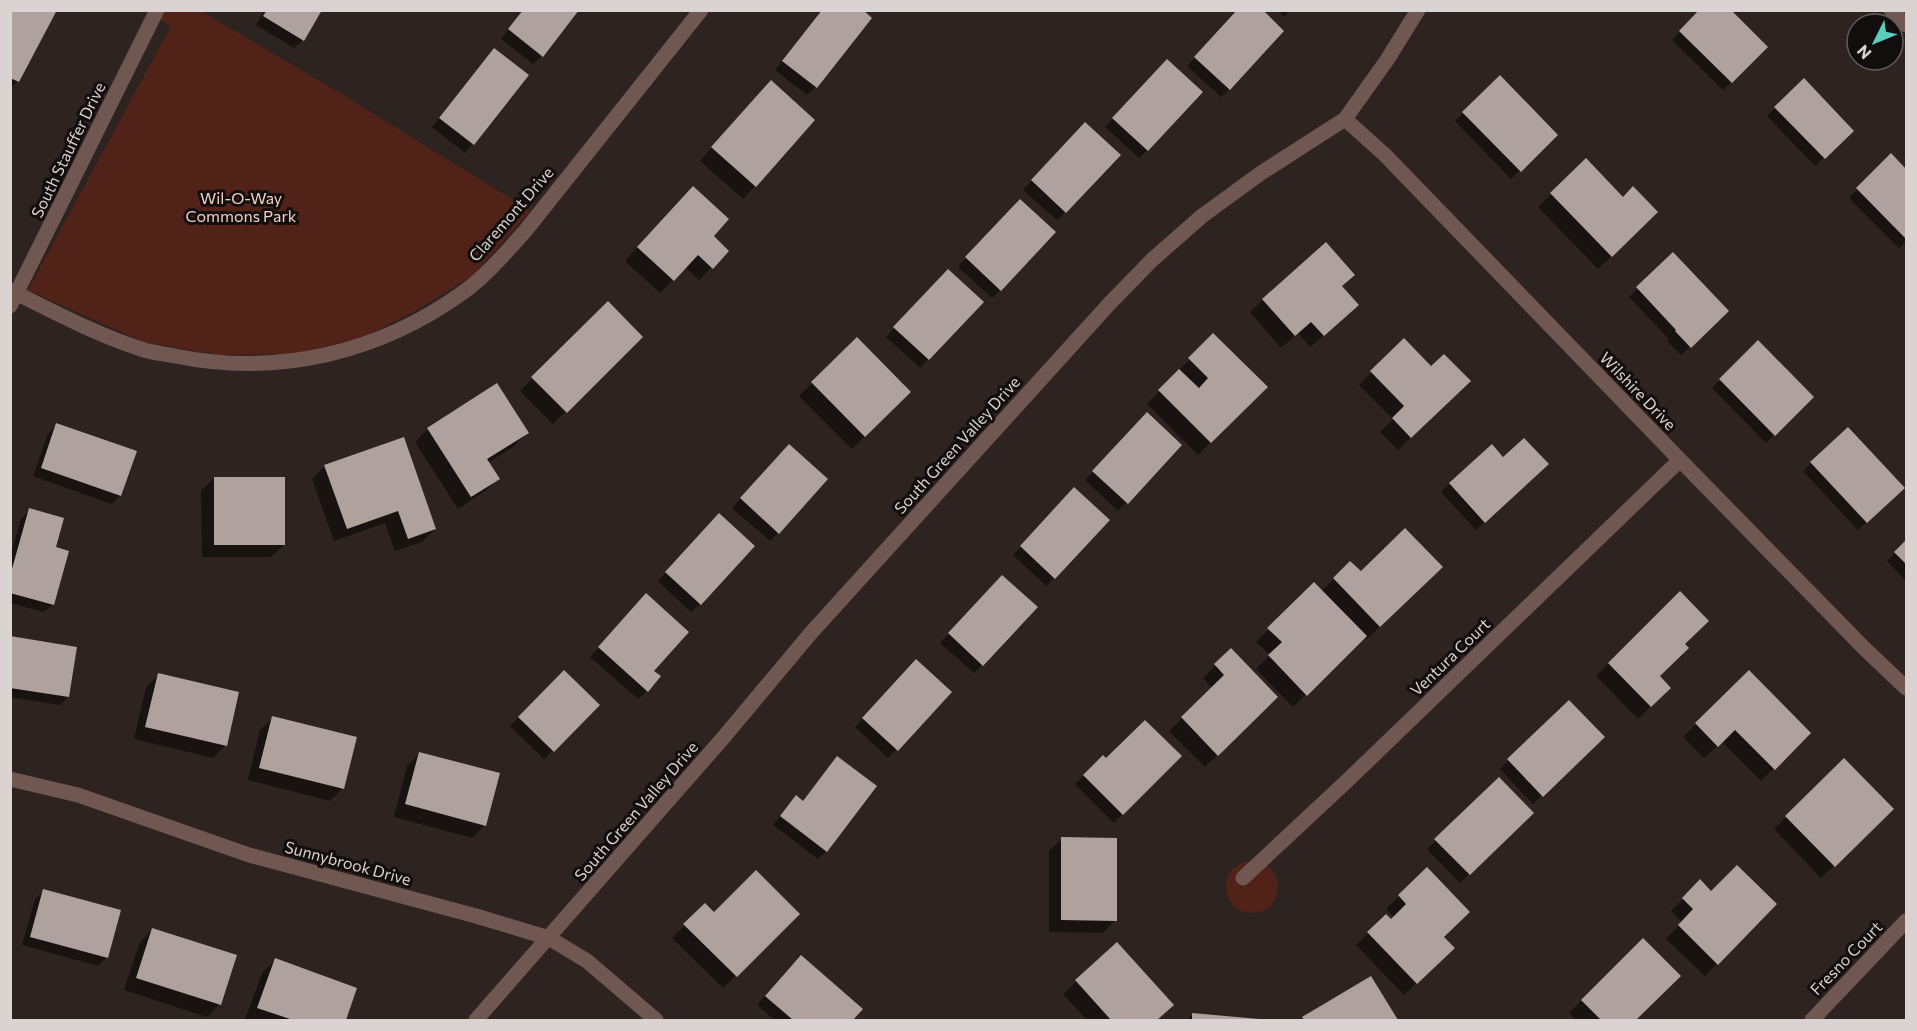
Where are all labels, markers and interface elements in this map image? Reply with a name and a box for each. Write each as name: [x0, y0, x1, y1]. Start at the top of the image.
north arrow: [1845, 12, 1905, 72]
text: N: [1853, 42, 1875, 63]
street label: South Stauffer Drive: [27, 79, 109, 221]
street label: Claremont Drive: [464, 163, 557, 265]
park label: Wil-O-Way Commons Park: [186, 188, 297, 225]
street label: Wilshire Drive: [1596, 348, 1680, 434]
street label: South Green Valley Drive: [890, 372, 1023, 517]
street label: Ventura Court: [1406, 614, 1494, 699]
street label: South Green Valley Drive: [570, 737, 701, 884]
street label: Sunnybrook Drive: [283, 837, 413, 888]
street label: Fresno Court: [1806, 917, 1886, 998]

